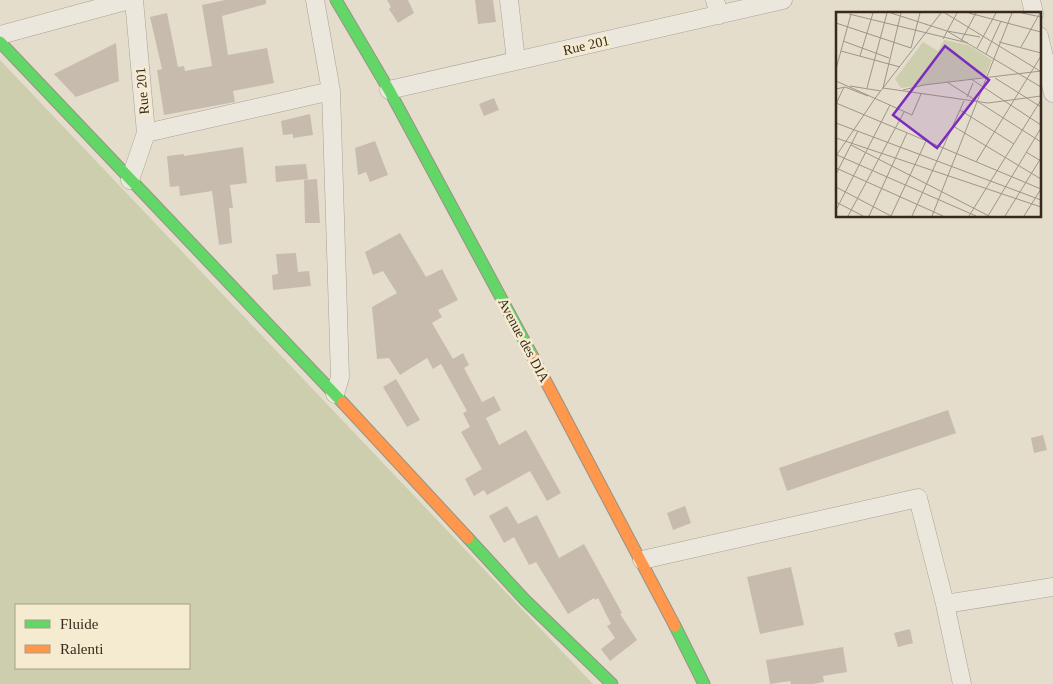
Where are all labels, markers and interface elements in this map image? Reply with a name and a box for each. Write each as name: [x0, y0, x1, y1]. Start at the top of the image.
inset map: [836, 12, 1040, 218]
street label: Rue 201: [561, 33, 611, 58]
street label: Rue 201: [133, 67, 152, 115]
street label: Avenue des DIA: [495, 296, 552, 386]
legend: [15, 604, 190, 669]
text: Fluide: [60, 616, 99, 632]
text: Ralenti: [60, 641, 103, 657]

